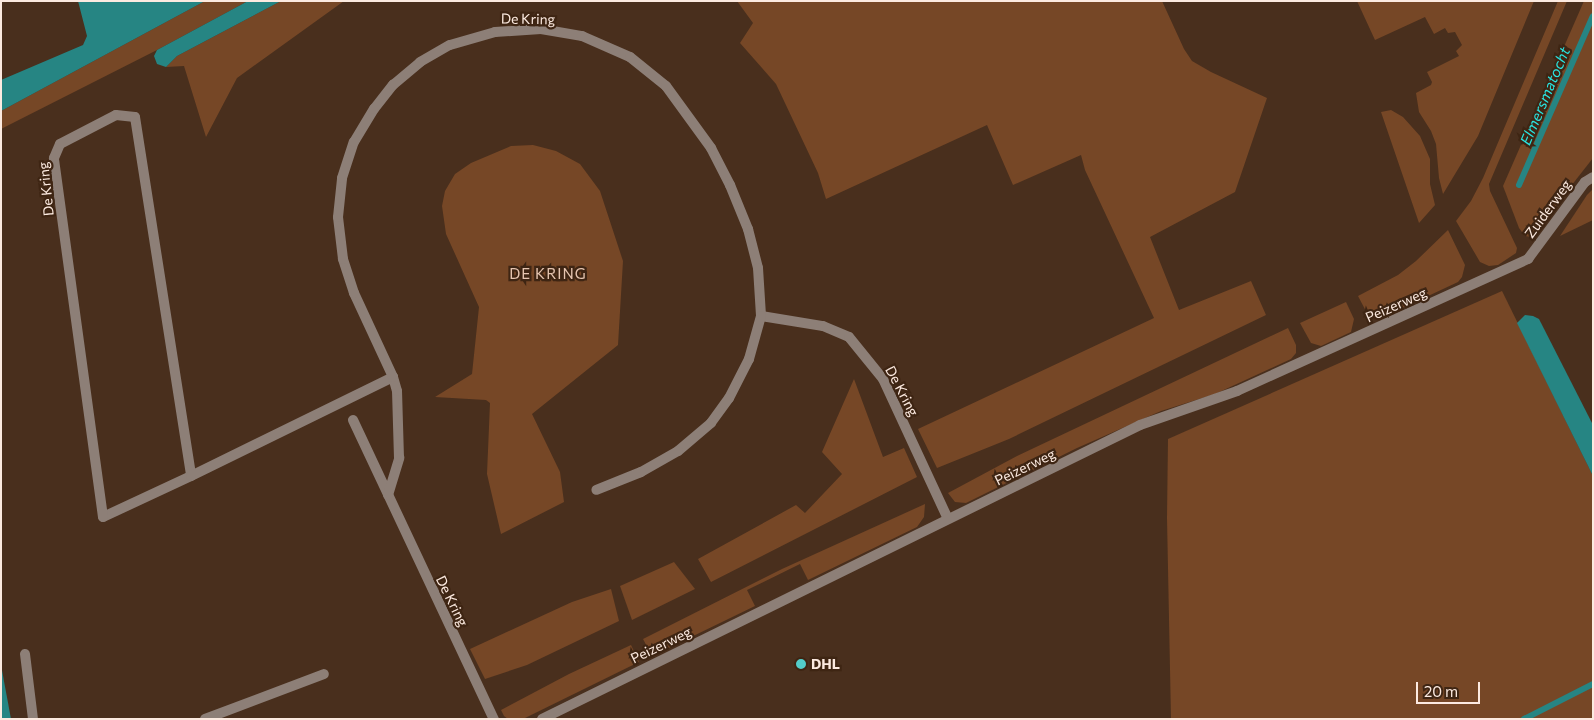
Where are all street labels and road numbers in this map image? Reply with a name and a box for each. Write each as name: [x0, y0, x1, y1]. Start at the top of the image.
street label: De Kring: [501, 10, 555, 28]
street label: De Kring: [35, 161, 57, 217]
street label: Zuiderweg: [1521, 177, 1575, 241]
street label: Peizerweg: [1363, 284, 1429, 326]
street label: De Kring: [882, 363, 922, 419]
street label: Peizerweg: [992, 445, 1058, 489]
street label: De Kring: [432, 573, 472, 629]
street label: Peizerweg: [628, 623, 694, 667]

